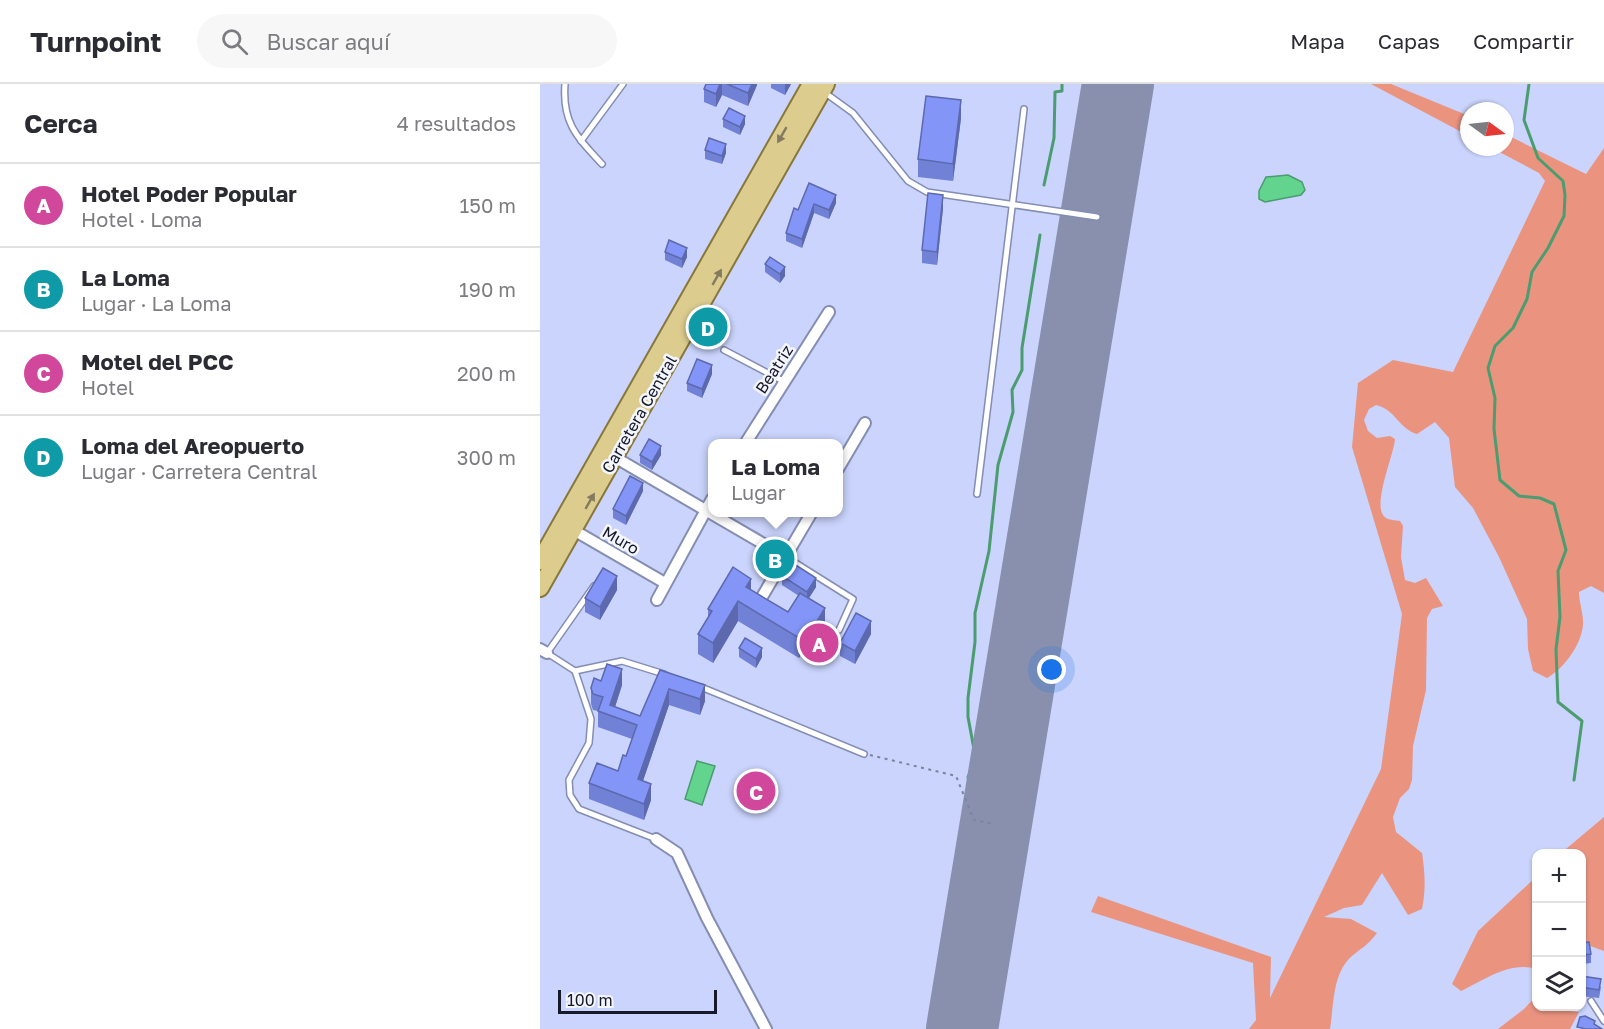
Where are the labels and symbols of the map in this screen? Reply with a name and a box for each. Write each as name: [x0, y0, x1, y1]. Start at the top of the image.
north arrow: [1460, 102, 1514, 156]
one-way arrow: [777, 127, 787, 144]
one-way arrow: [712, 268, 722, 285]
pin: D: [688, 304, 728, 350]
street label: Beatriz: [751, 341, 797, 397]
street label: Carretera Central: [597, 351, 681, 477]
one-way arrow: [584, 493, 595, 509]
street label: Muro: [599, 522, 643, 558]
pin: B: [756, 536, 794, 582]
pin: A: [800, 620, 838, 666]
your location: [1037, 655, 1066, 684]
pin: C: [736, 768, 776, 814]
scale bar: [558, 987, 717, 1014]

